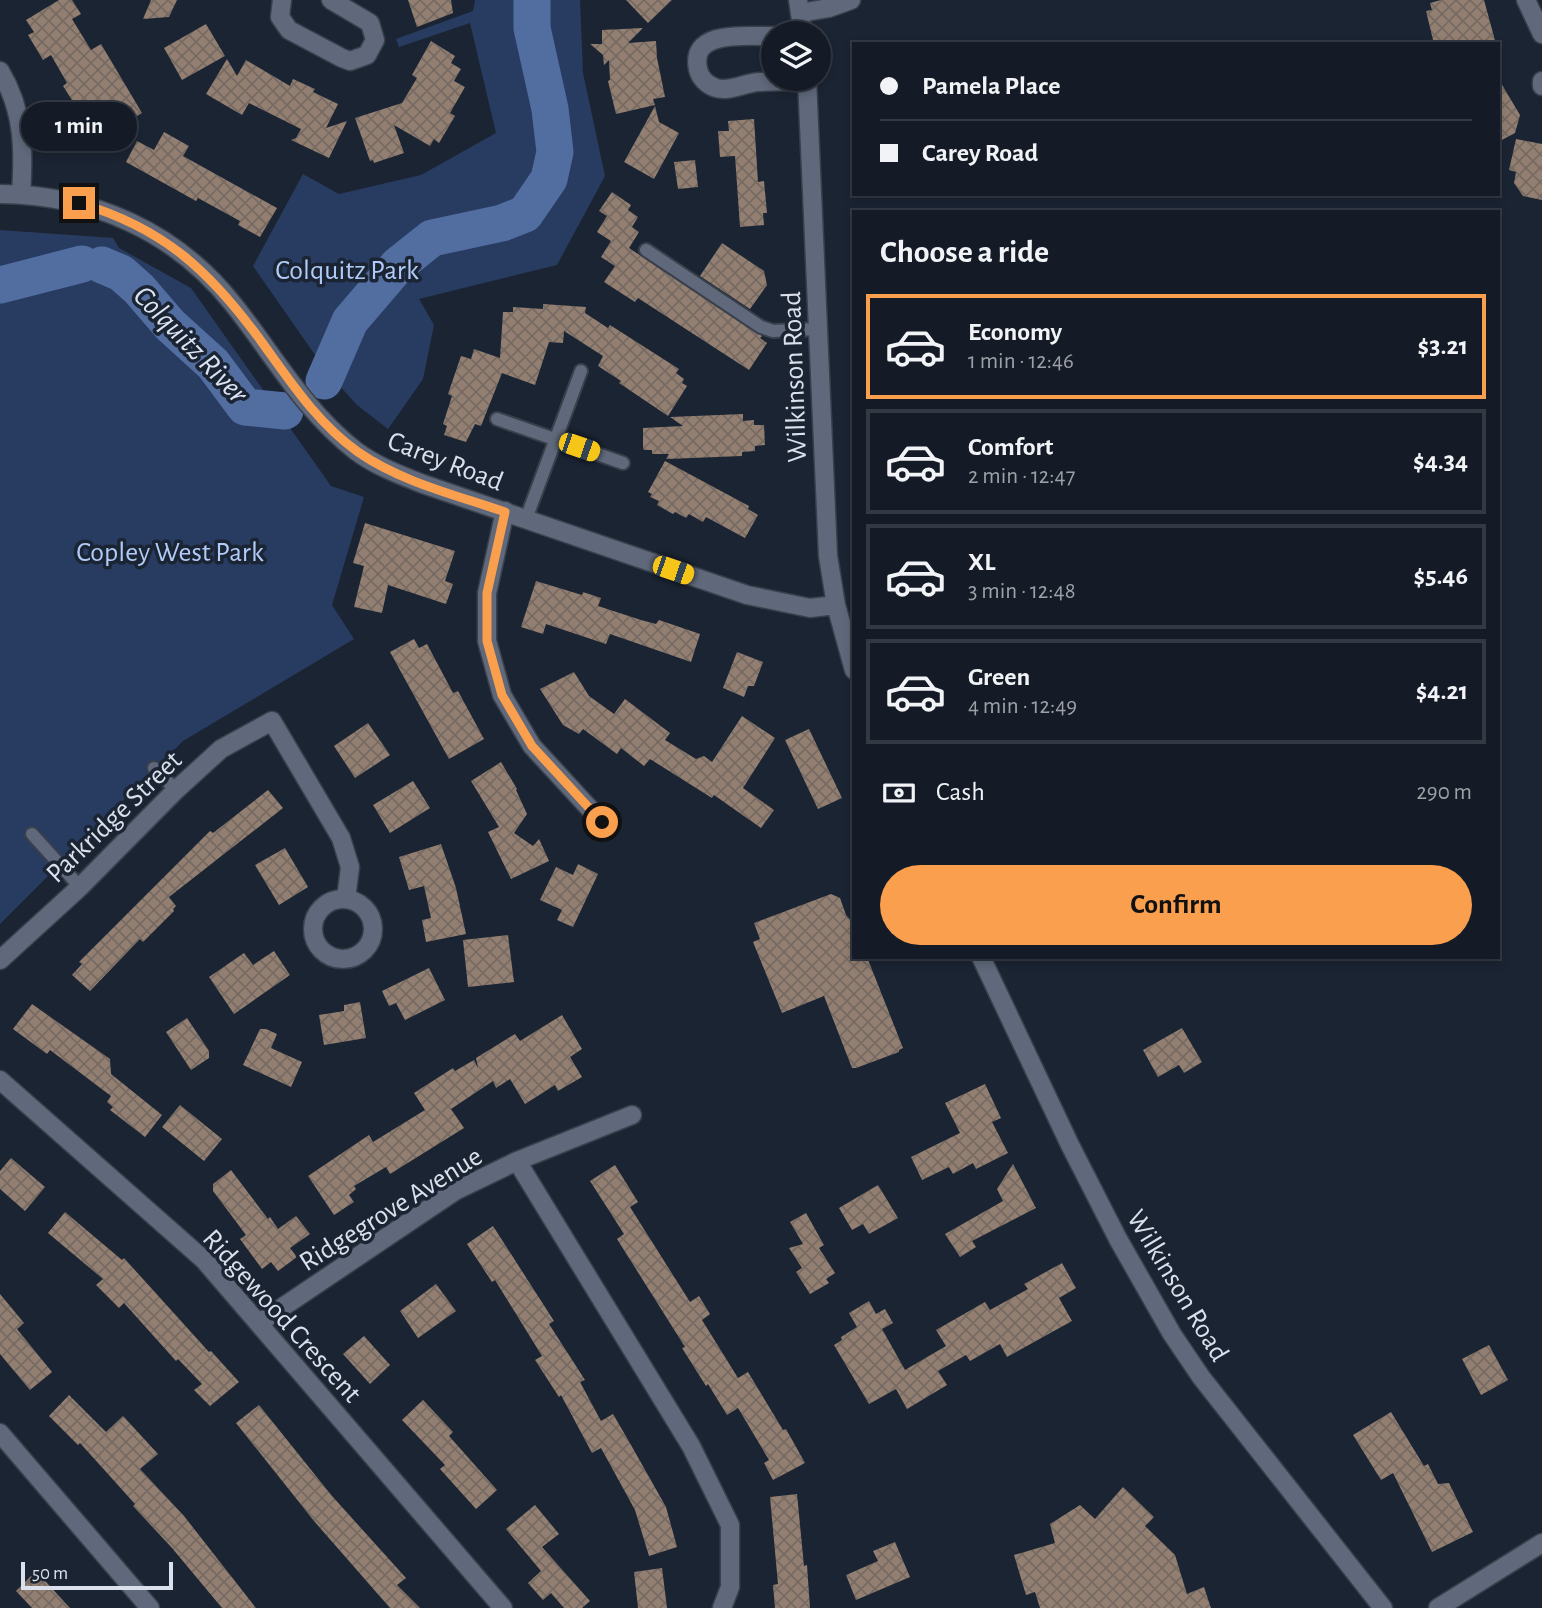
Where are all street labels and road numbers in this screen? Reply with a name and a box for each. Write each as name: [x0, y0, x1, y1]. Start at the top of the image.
street label: Wilkinson Road: [778, 291, 812, 463]
street label: Carey Road: [384, 427, 507, 497]
street label: Parkridge Street: [41, 746, 187, 889]
street label: Ridgegrove Avenue: [295, 1142, 487, 1277]
street label: Wilkinson Road: [1121, 1205, 1233, 1367]
street label: Ridgewood Crescent: [197, 1225, 366, 1408]

